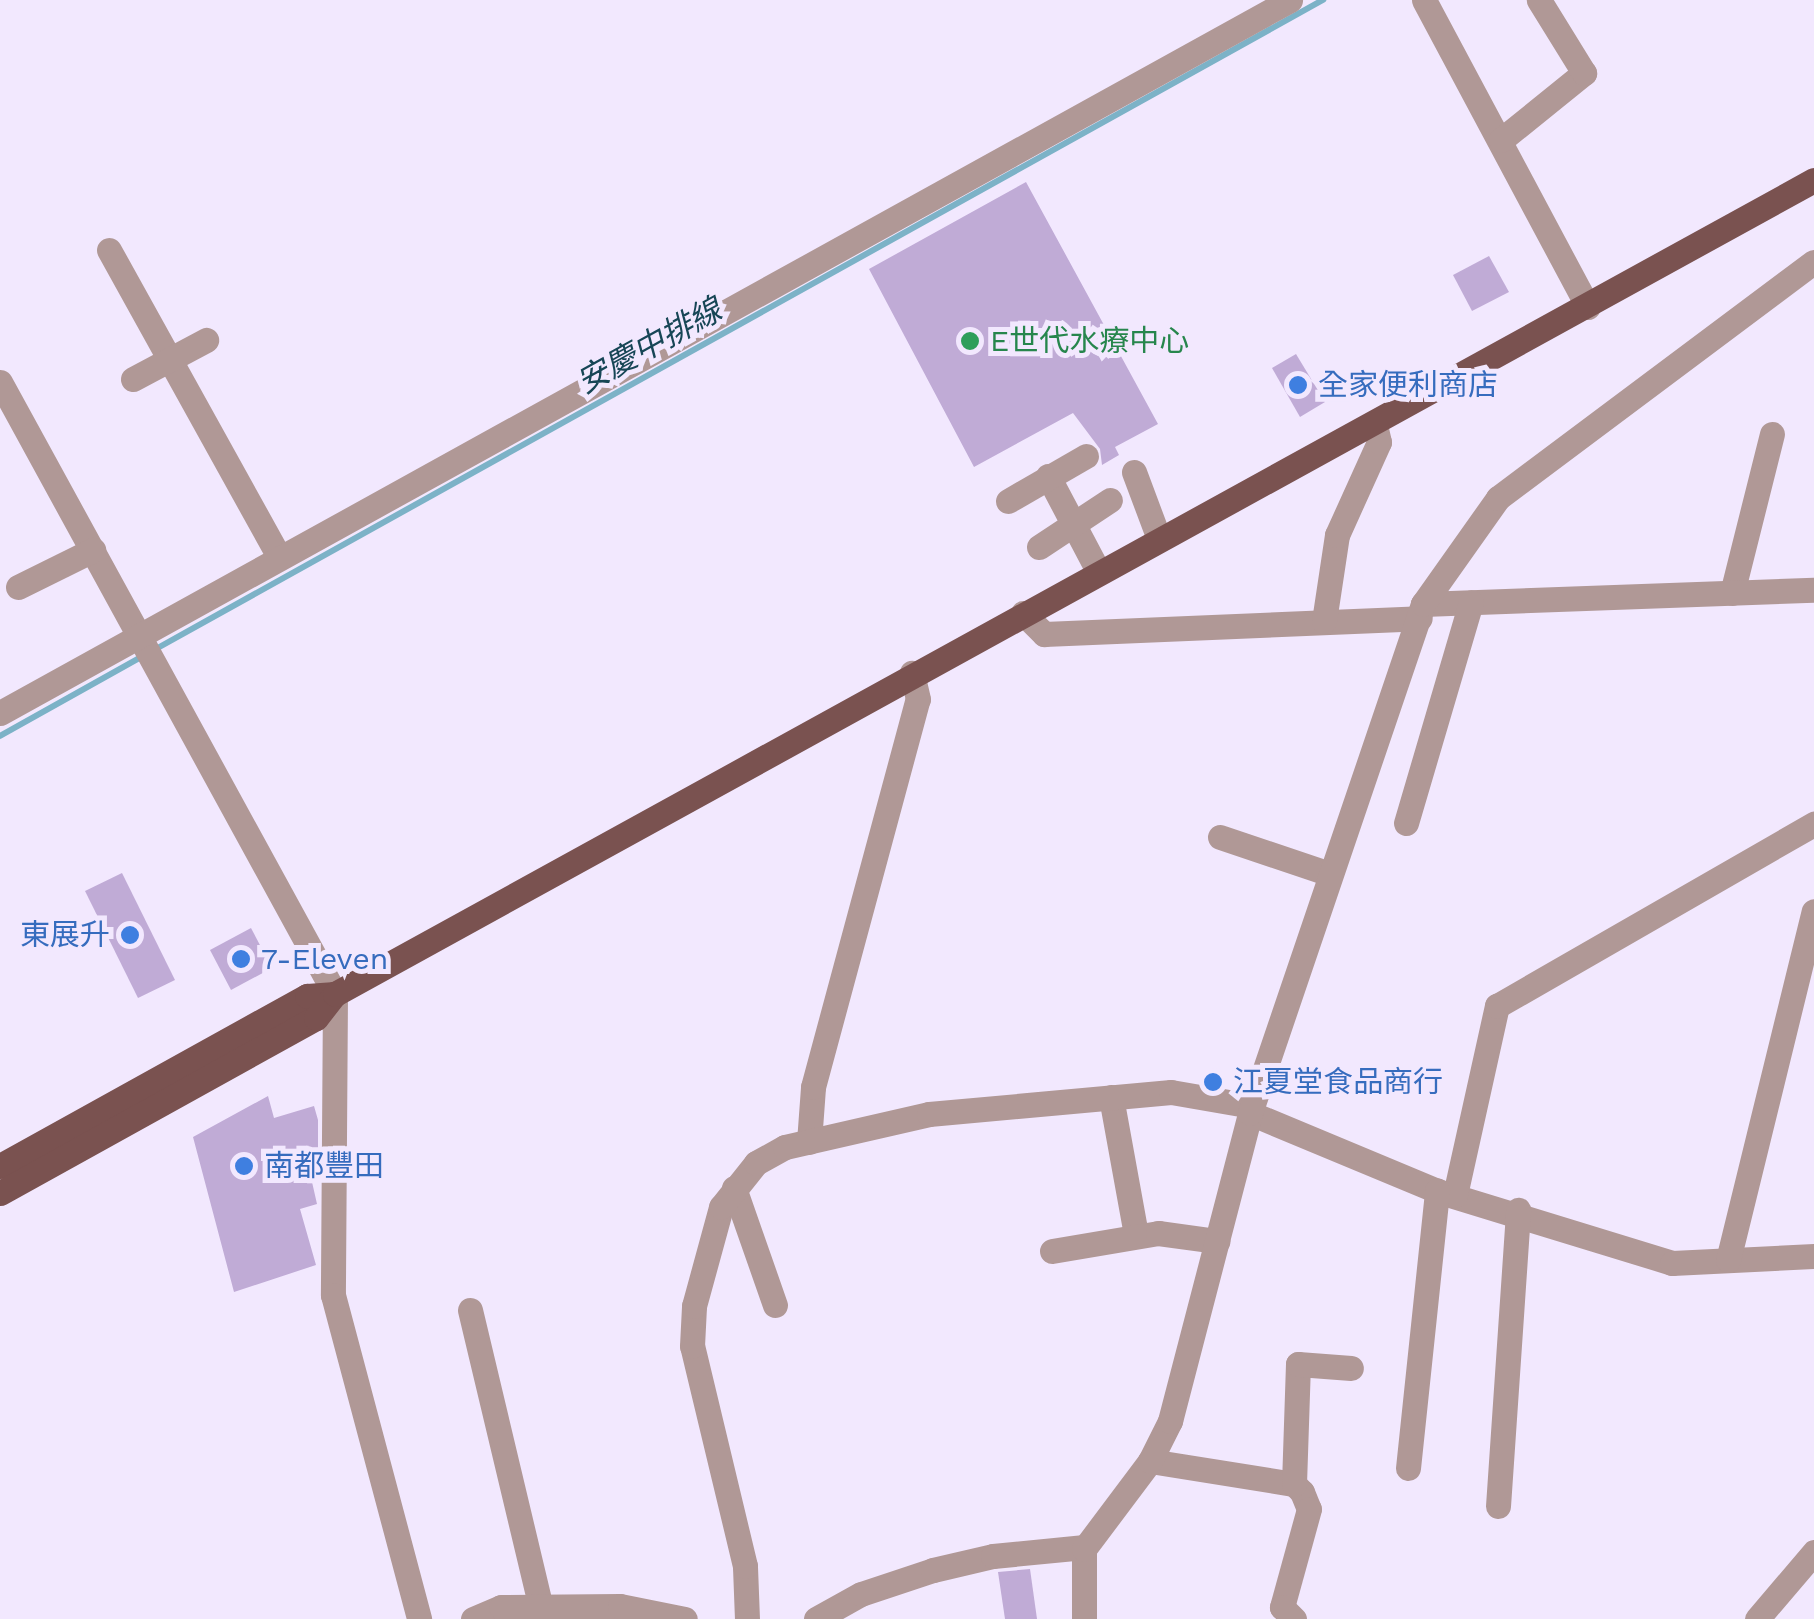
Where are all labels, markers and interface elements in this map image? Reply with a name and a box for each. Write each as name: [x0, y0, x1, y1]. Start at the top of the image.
water label: 安慶中排線: [570, 290, 728, 402]
place label: E世代水療中心: [990, 323, 1189, 359]
marker: E世代水療中心: [959, 330, 981, 352]
place label: 全家便利商店: [1318, 367, 1498, 403]
marker: 全家便利商店: [1287, 374, 1309, 396]
place label: 東展升: [20, 917, 110, 953]
marker: 東展升: [119, 924, 141, 946]
place label: 7-Eleven: [261, 941, 388, 977]
marker: 7-Eleven: [230, 948, 252, 970]
place label: 江夏堂食品商行: [1233, 1064, 1443, 1100]
marker: 江夏堂食品商行: [1202, 1071, 1224, 1093]
place label: 南都豐田: [264, 1148, 384, 1184]
marker: 南都豐田: [233, 1155, 255, 1177]

